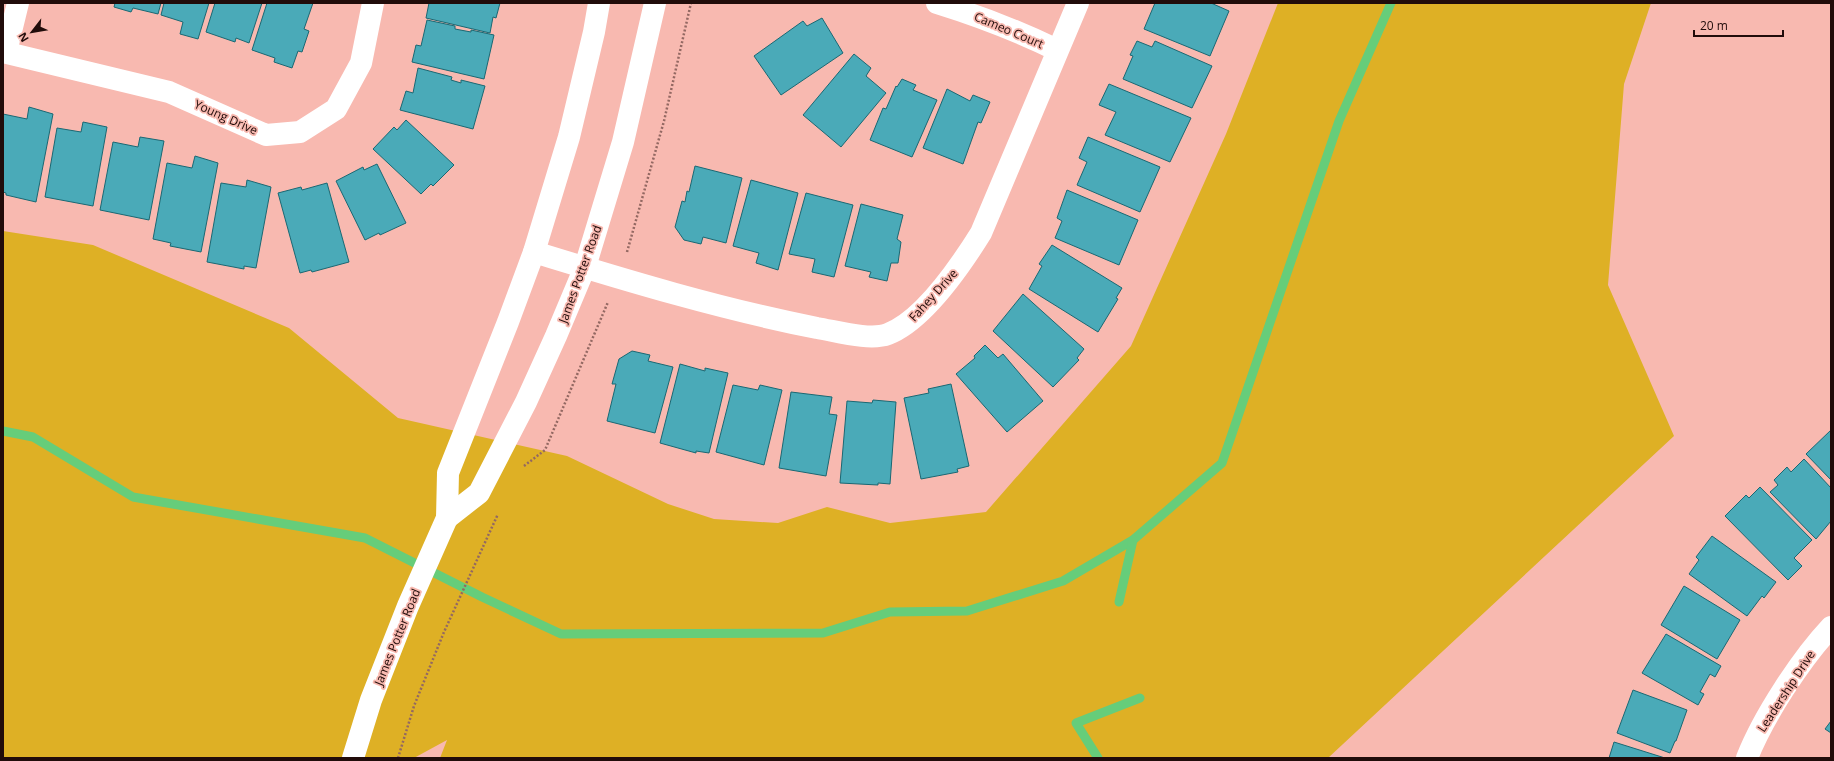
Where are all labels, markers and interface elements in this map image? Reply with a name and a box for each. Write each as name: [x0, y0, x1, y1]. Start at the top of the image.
street label: Cameo Court: [972, 8, 1046, 52]
north arrow: [12, 12, 52, 52]
scale bar: [1694, 12, 1783, 38]
text: 20 m: [1700, 17, 1728, 34]
text: N: [14, 30, 32, 45]
street label: Young Drive: [192, 95, 261, 139]
street label: James Potter Road: [554, 223, 606, 326]
street label: Fahey Drive: [905, 265, 961, 325]
street label: James Potter Road: [369, 586, 424, 689]
street label: Leadership Drive: [1753, 646, 1819, 735]

